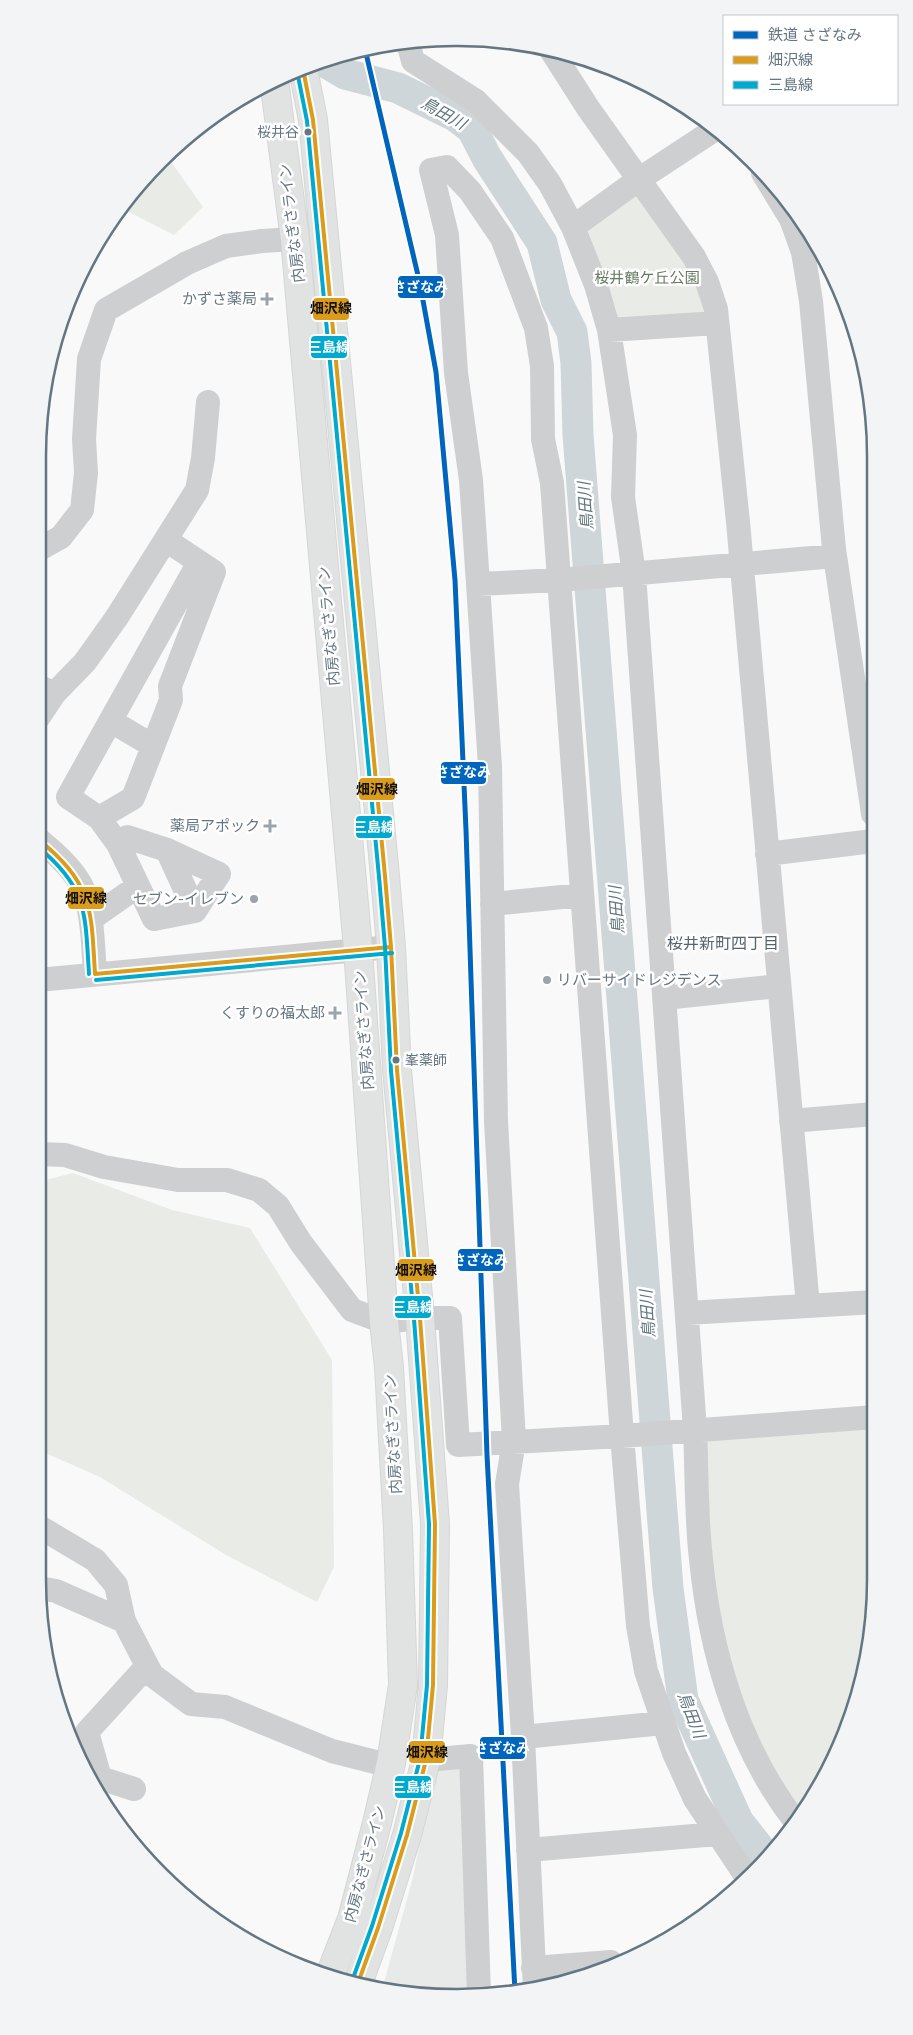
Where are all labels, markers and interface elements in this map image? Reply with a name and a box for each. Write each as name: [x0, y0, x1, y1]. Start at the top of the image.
legend: [723, 15, 898, 105]
text: 鉄道 さざなみ: [768, 25, 862, 45]
text: 畑沢線: [768, 50, 813, 70]
text: 三島線: [768, 75, 813, 95]
water label: 鳥田川: [417, 93, 472, 136]
place label: 桜井谷: [257, 123, 299, 142]
marker: 桜井谷: [303, 127, 313, 137]
street label: 内房なぎさライン: [275, 162, 309, 284]
park label: 桜井鶴ケ丘公園: [594, 268, 700, 288]
line badge: さざなみ: [397, 275, 444, 299]
text: さざなみ: [392, 278, 448, 297]
place label: かずさ薬局: [182, 289, 257, 309]
marker: かずさ薬局: [261, 293, 273, 305]
line badge: 畑沢線: [312, 297, 350, 321]
text: 畑沢線: [310, 299, 352, 318]
line badge: 三島線: [310, 335, 348, 359]
text: 三島線: [308, 338, 350, 357]
water label: 鳥田川: [573, 479, 599, 531]
street label: 内房なぎさライン: [314, 565, 344, 687]
line badge: さざなみ: [440, 761, 487, 785]
text: さざなみ: [435, 763, 491, 782]
line badge: 畑沢線: [358, 777, 396, 801]
text: 畑沢線: [356, 780, 398, 799]
line badge: 三島線: [355, 815, 393, 839]
place label: 薬局アポック: [170, 816, 260, 836]
text: 三島線: [353, 818, 395, 837]
marker: 薬局アポック: [264, 820, 276, 832]
water label: 鳥田川: [604, 883, 630, 935]
line badge: 畑沢線: [67, 886, 105, 910]
text: 畑沢線: [65, 889, 107, 908]
place label: セブン-イレブン: [133, 889, 244, 909]
marker: セブン-イレブン: [248, 893, 260, 905]
district label: 桜井新町四丁目: [667, 933, 779, 955]
street label: 内房なぎさライン: [350, 969, 378, 1091]
place label: リバーサイドレジデンス: [557, 970, 721, 990]
marker: リバーサイドレジデンス: [541, 974, 553, 986]
place label: くすりの福太郎: [220, 1003, 325, 1023]
marker: くすりの福太郎: [329, 1007, 341, 1019]
place label: 峯薬師: [405, 1051, 447, 1070]
marker: 峯薬師: [391, 1055, 401, 1065]
line badge: さざなみ: [457, 1248, 504, 1272]
text: さざなみ: [452, 1251, 508, 1270]
line badge: 畑沢線: [397, 1258, 435, 1282]
text: 畑沢線: [395, 1261, 437, 1280]
water label: 鳥田川: [635, 1287, 661, 1339]
line badge: 三島線: [394, 1295, 432, 1319]
text: 三島線: [392, 1298, 434, 1317]
street label: 内房なぎさライン: [380, 1374, 406, 1494]
water label: 鳥田川: [672, 1689, 711, 1744]
line badge: さざなみ: [479, 1736, 526, 1760]
text: さざなみ: [474, 1739, 530, 1758]
line badge: 畑沢線: [408, 1740, 446, 1764]
text: 畑沢線: [406, 1743, 448, 1762]
line badge: 三島線: [394, 1775, 432, 1799]
text: 三島線: [392, 1778, 434, 1797]
street label: 内房なぎさライン: [340, 1803, 390, 1925]

